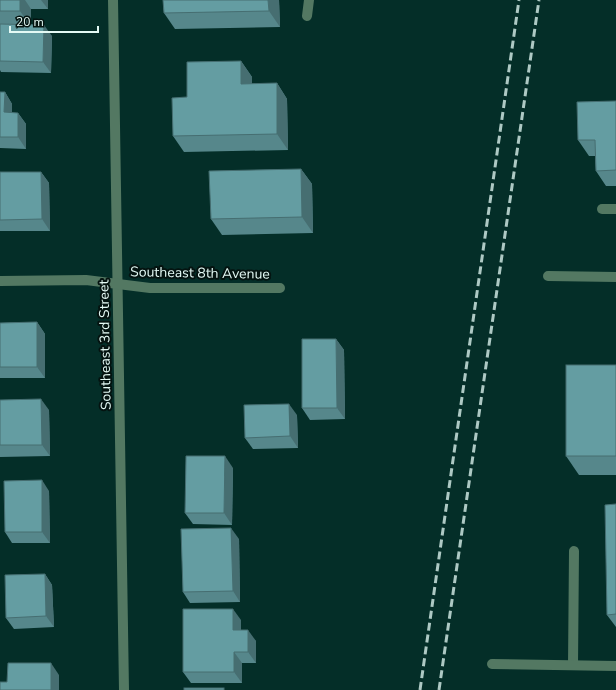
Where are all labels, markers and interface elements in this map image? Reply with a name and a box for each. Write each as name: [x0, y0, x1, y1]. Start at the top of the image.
scale bar: [10, 8, 98, 34]
text: 20 m: [16, 14, 44, 30]
street label: Southeast 8th Avenue: [130, 262, 270, 284]
street label: Southeast 3rd Street: [94, 280, 116, 410]

